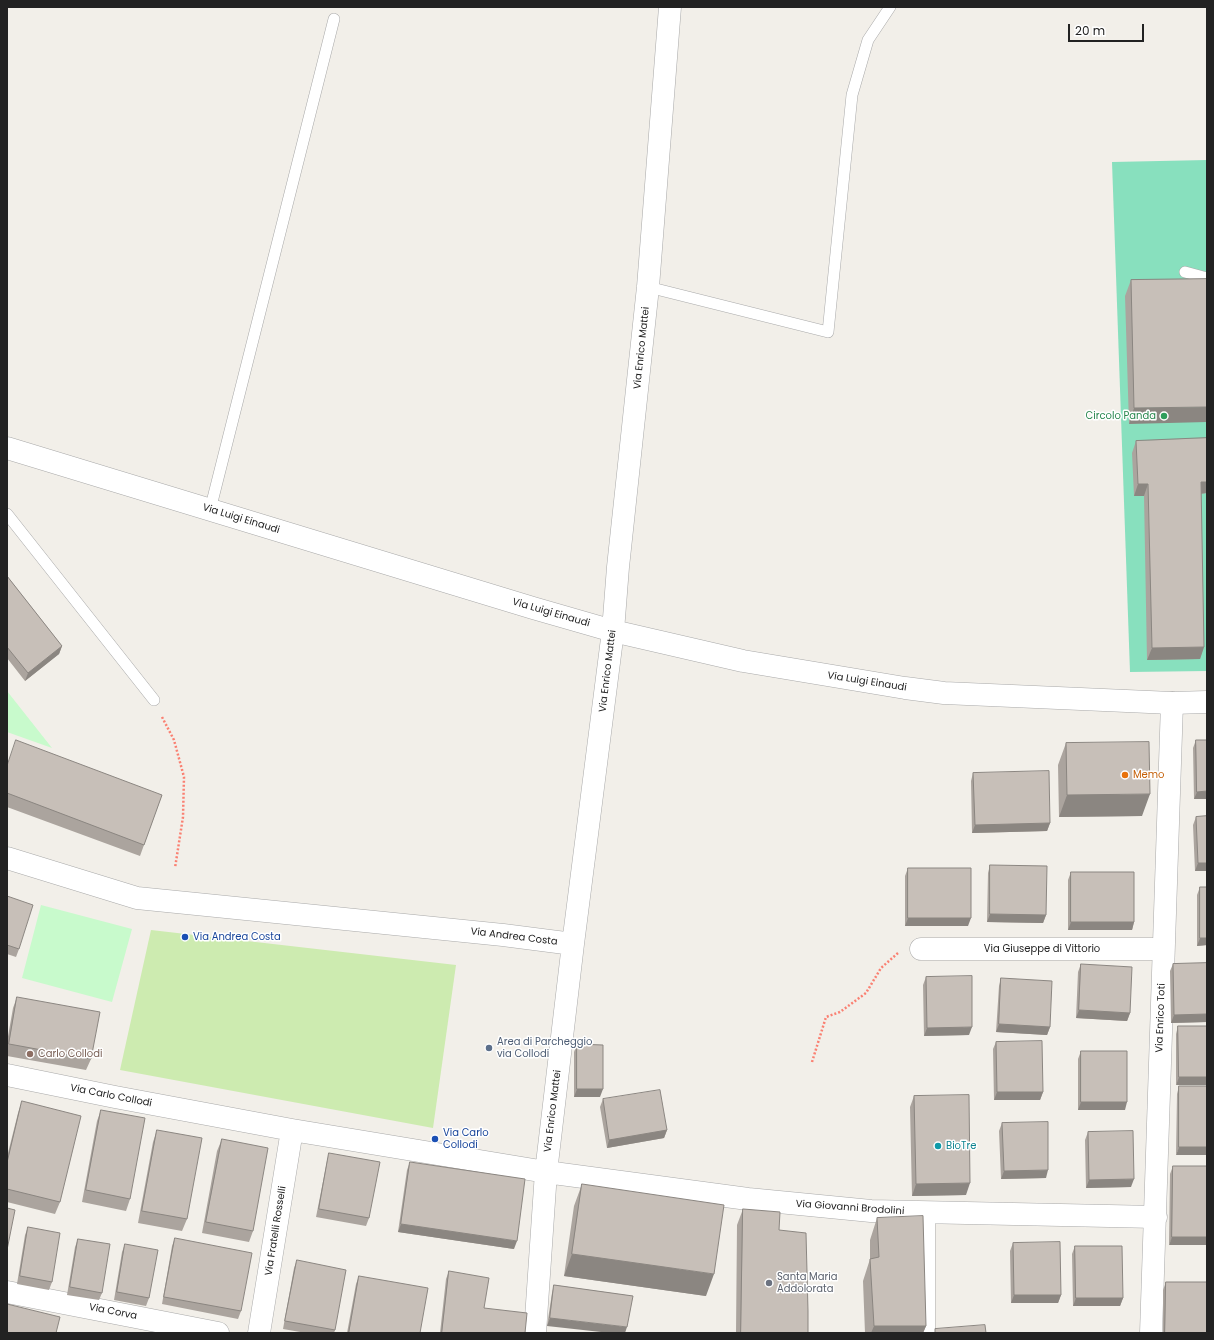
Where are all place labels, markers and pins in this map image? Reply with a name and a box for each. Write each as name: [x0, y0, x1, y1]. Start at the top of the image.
place label: Circolo Panda: [1086, 410, 1156, 422]
marker: Circolo Panda: [1159, 411, 1169, 421]
place label: Memo: [1133, 769, 1165, 781]
marker: Memo: [1120, 770, 1130, 780]
place label: Via Andrea Costa: [193, 931, 281, 943]
marker: Via Andrea Costa: [180, 932, 190, 942]
place label: Area di Parcheggio via Collodi: [497, 1036, 592, 1060]
marker: Area di Parcheggio via Collodi: [484, 1043, 494, 1053]
place label: Carlo Collodi: [38, 1048, 102, 1060]
marker: Carlo Collodi: [25, 1049, 35, 1059]
place label: Via Carlo Collodi: [443, 1127, 489, 1150]
marker: Via Carlo Collodi: [430, 1134, 440, 1144]
place label: BioTre: [946, 1140, 976, 1152]
marker: BioTre: [933, 1141, 943, 1151]
place label: Santa Maria Addolorata: [777, 1271, 837, 1294]
marker: Santa Maria Addolorata: [764, 1278, 774, 1288]

